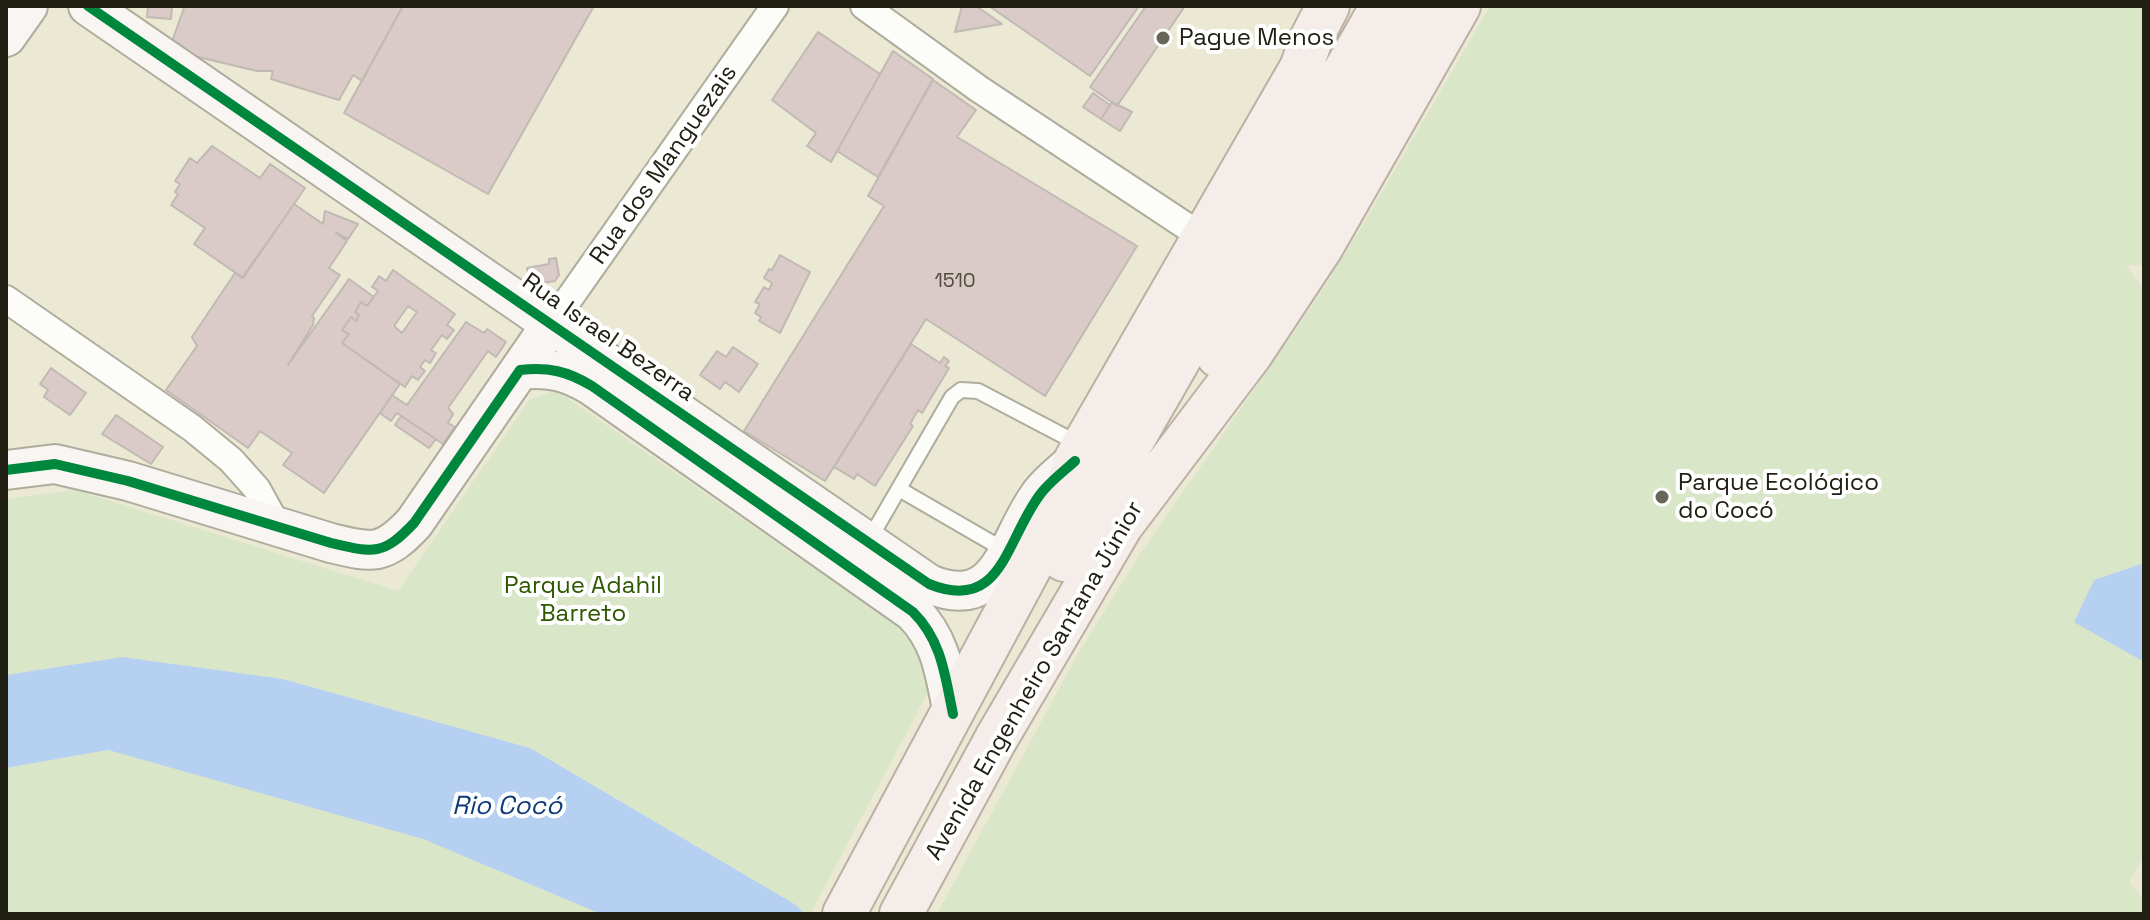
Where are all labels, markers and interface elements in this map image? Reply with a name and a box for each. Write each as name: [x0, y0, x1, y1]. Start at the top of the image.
place label: Pague Menos: [1179, 24, 1334, 52]
marker: Pague Menos: [1154, 29, 1172, 47]
street label: Rua dos Manguezais: [584, 60, 744, 270]
street label: Rua Israel Bezerra: [516, 268, 700, 408]
house number: 1510: [934, 270, 976, 294]
place label: Parque Ecológico do Cocó: [1678, 469, 1879, 525]
marker: Parque Ecológico do Cocó: [1653, 488, 1671, 506]
street label: Avenida Engenheiro Santana Júnior: [920, 496, 1150, 866]
park label: Parque Adahil Barreto: [504, 572, 662, 628]
water label: Rio Cocó: [452, 791, 562, 823]

